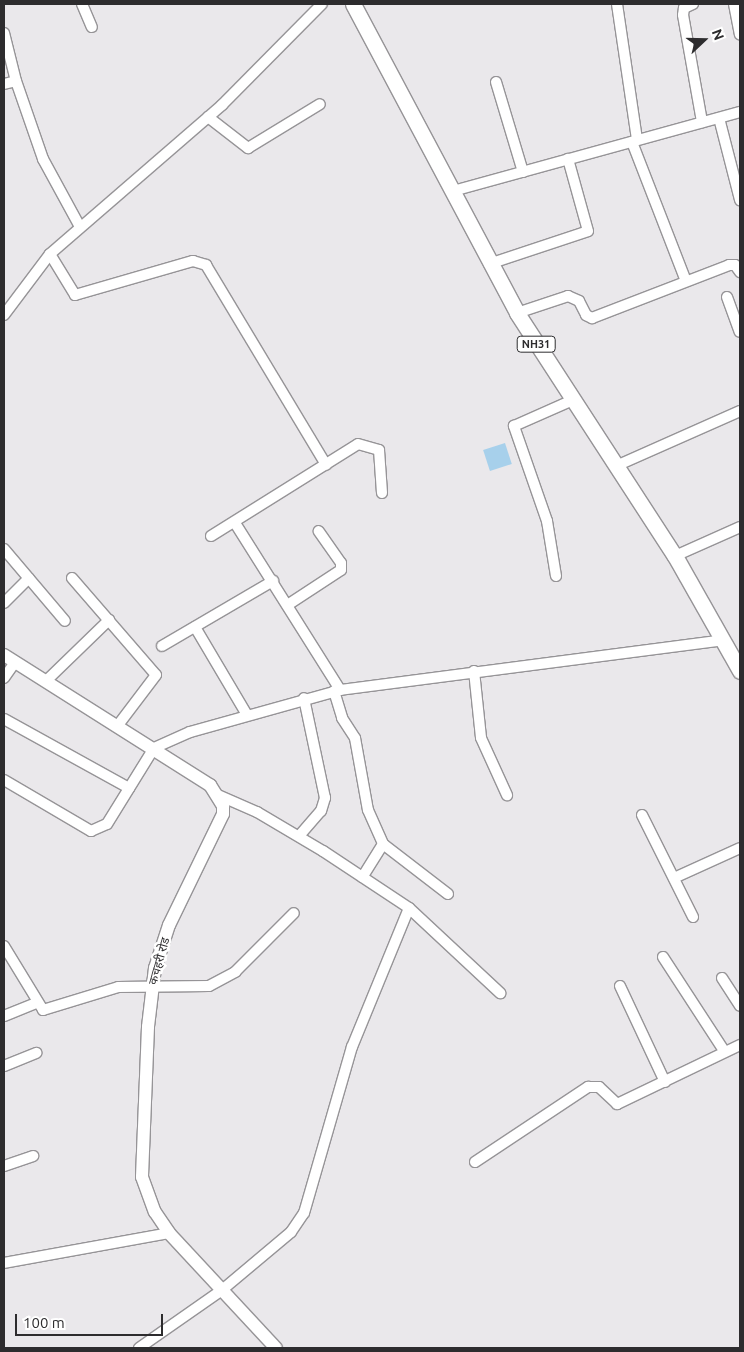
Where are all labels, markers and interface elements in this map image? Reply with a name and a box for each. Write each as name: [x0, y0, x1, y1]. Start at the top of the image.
north arrow: [679, 15, 729, 65]
text: N: [709, 27, 727, 42]
road number: NH31: [516, 336, 556, 352]
street label: कचहरी रोड: [145, 936, 173, 986]
scale bar: [18, 1304, 165, 1336]
text: 100 m: [23, 1314, 65, 1331]

